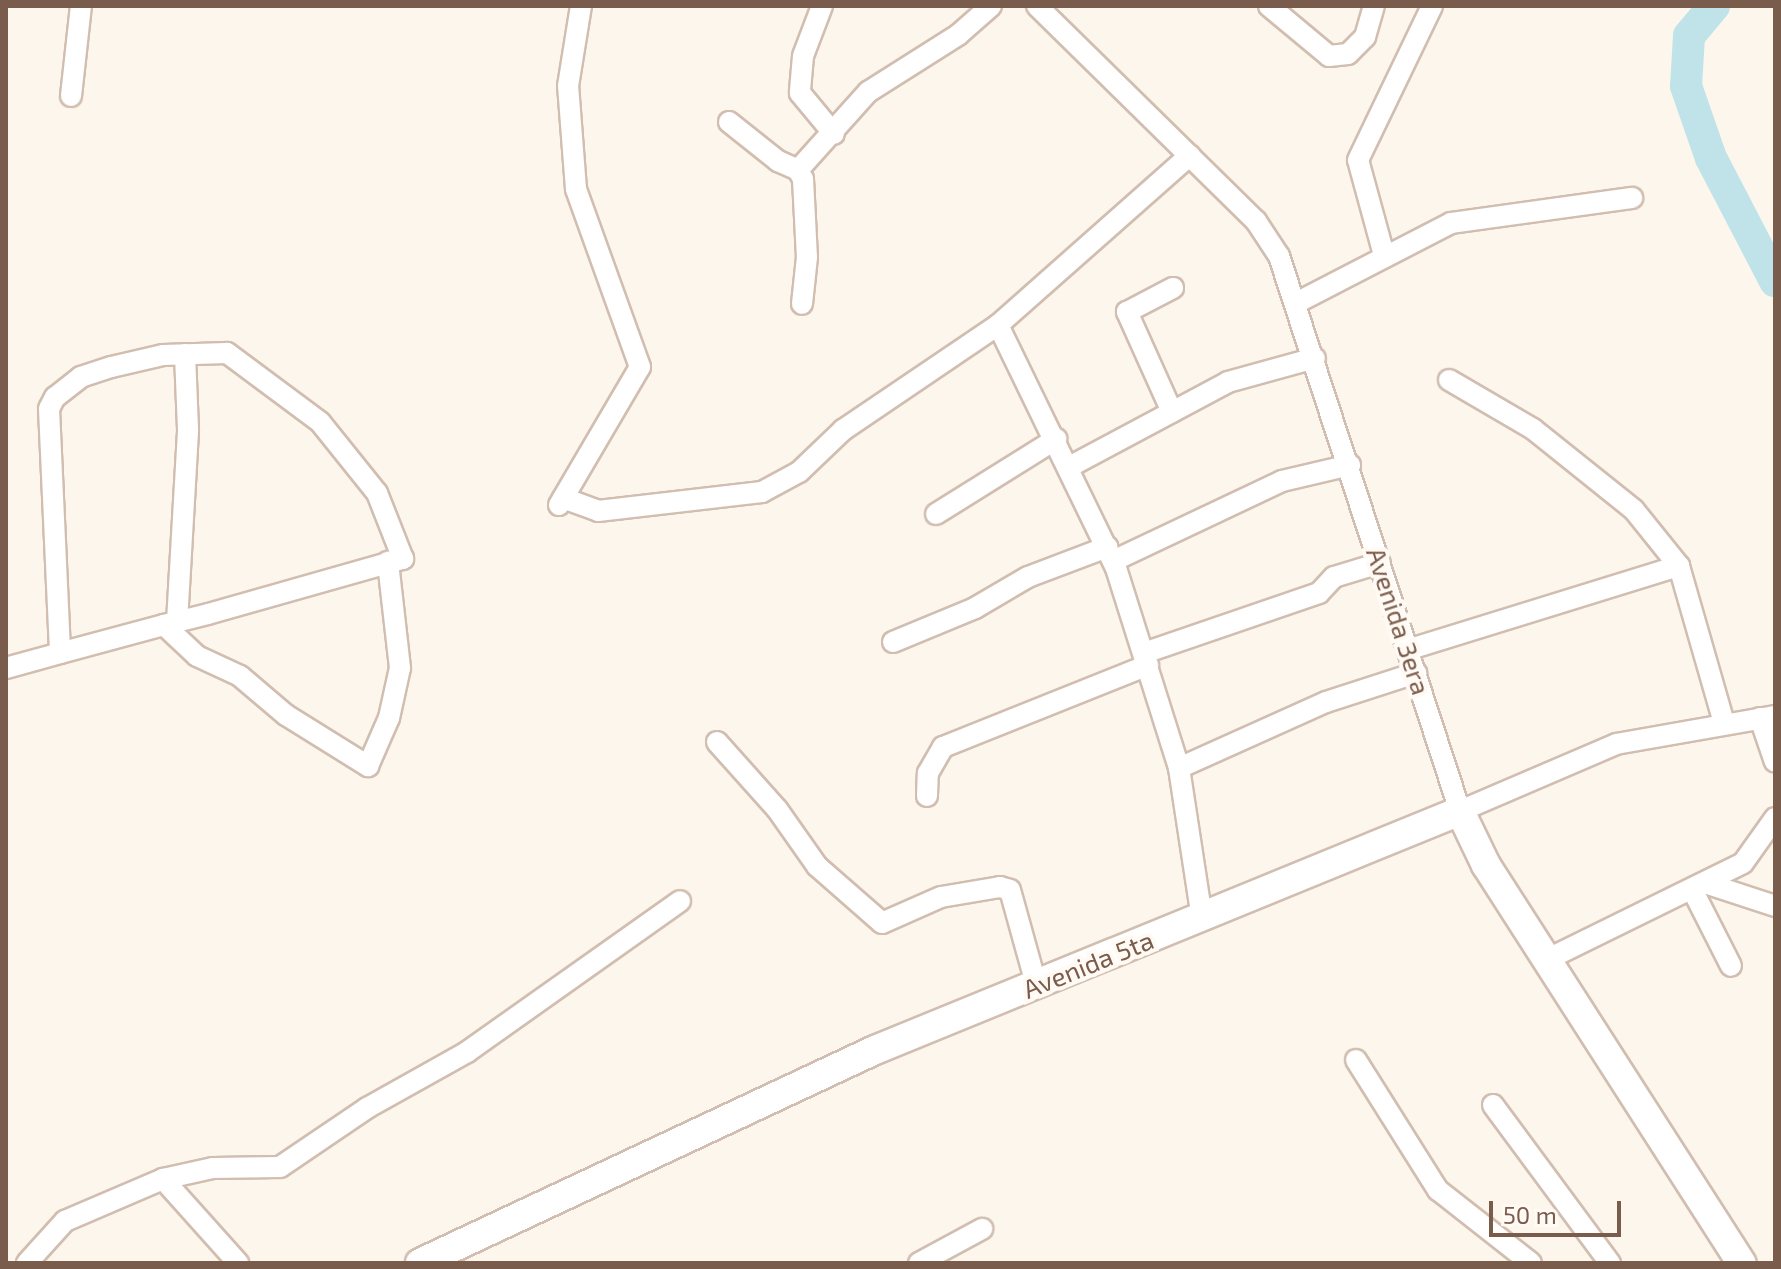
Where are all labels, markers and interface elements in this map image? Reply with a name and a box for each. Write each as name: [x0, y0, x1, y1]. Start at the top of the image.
street label: Avenida 3era: [1361, 543, 1437, 699]
street label: Avenida 5ta: [1018, 924, 1158, 1004]
scale bar: [1493, 1185, 1625, 1235]
text: 50 m: [1503, 1200, 1557, 1229]

